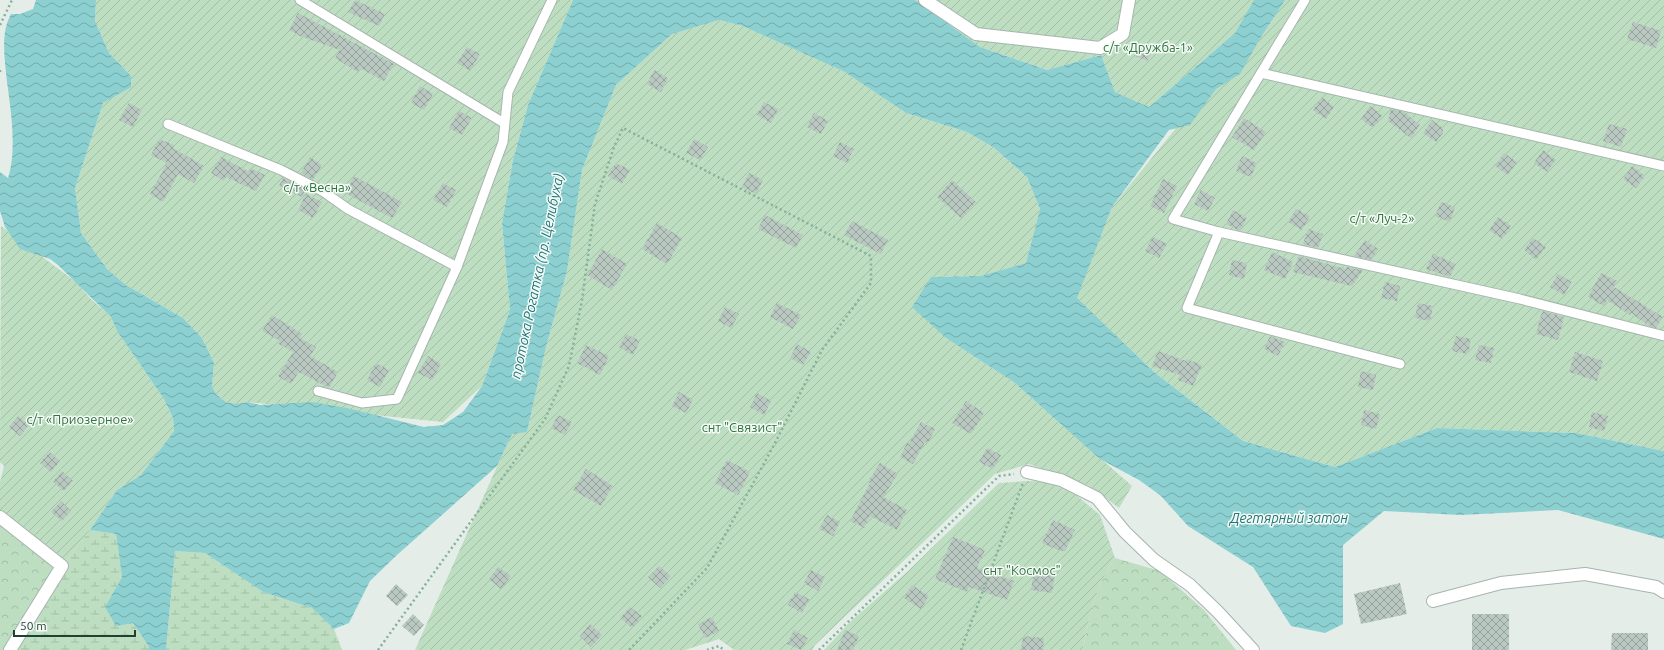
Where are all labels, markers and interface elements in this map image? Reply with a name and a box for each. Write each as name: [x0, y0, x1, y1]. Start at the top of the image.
park label: с/т «Дружба-1»: [1103, 40, 1193, 54]
water label: протока Рогатка (пр. Целибуха): [507, 172, 567, 380]
park label: с/т «Весна»: [283, 180, 351, 194]
park label: с/т «Луч-2»: [1350, 211, 1414, 225]
park label: с/т «Приозерное»: [27, 412, 133, 426]
park label: снт "Связист": [702, 420, 782, 434]
water label: Дегтярный затон: [1228, 510, 1348, 526]
park label: снт "Космос": [983, 563, 1061, 577]
scale bar: [14, 612, 135, 638]
text: 50 m: [20, 619, 47, 632]

